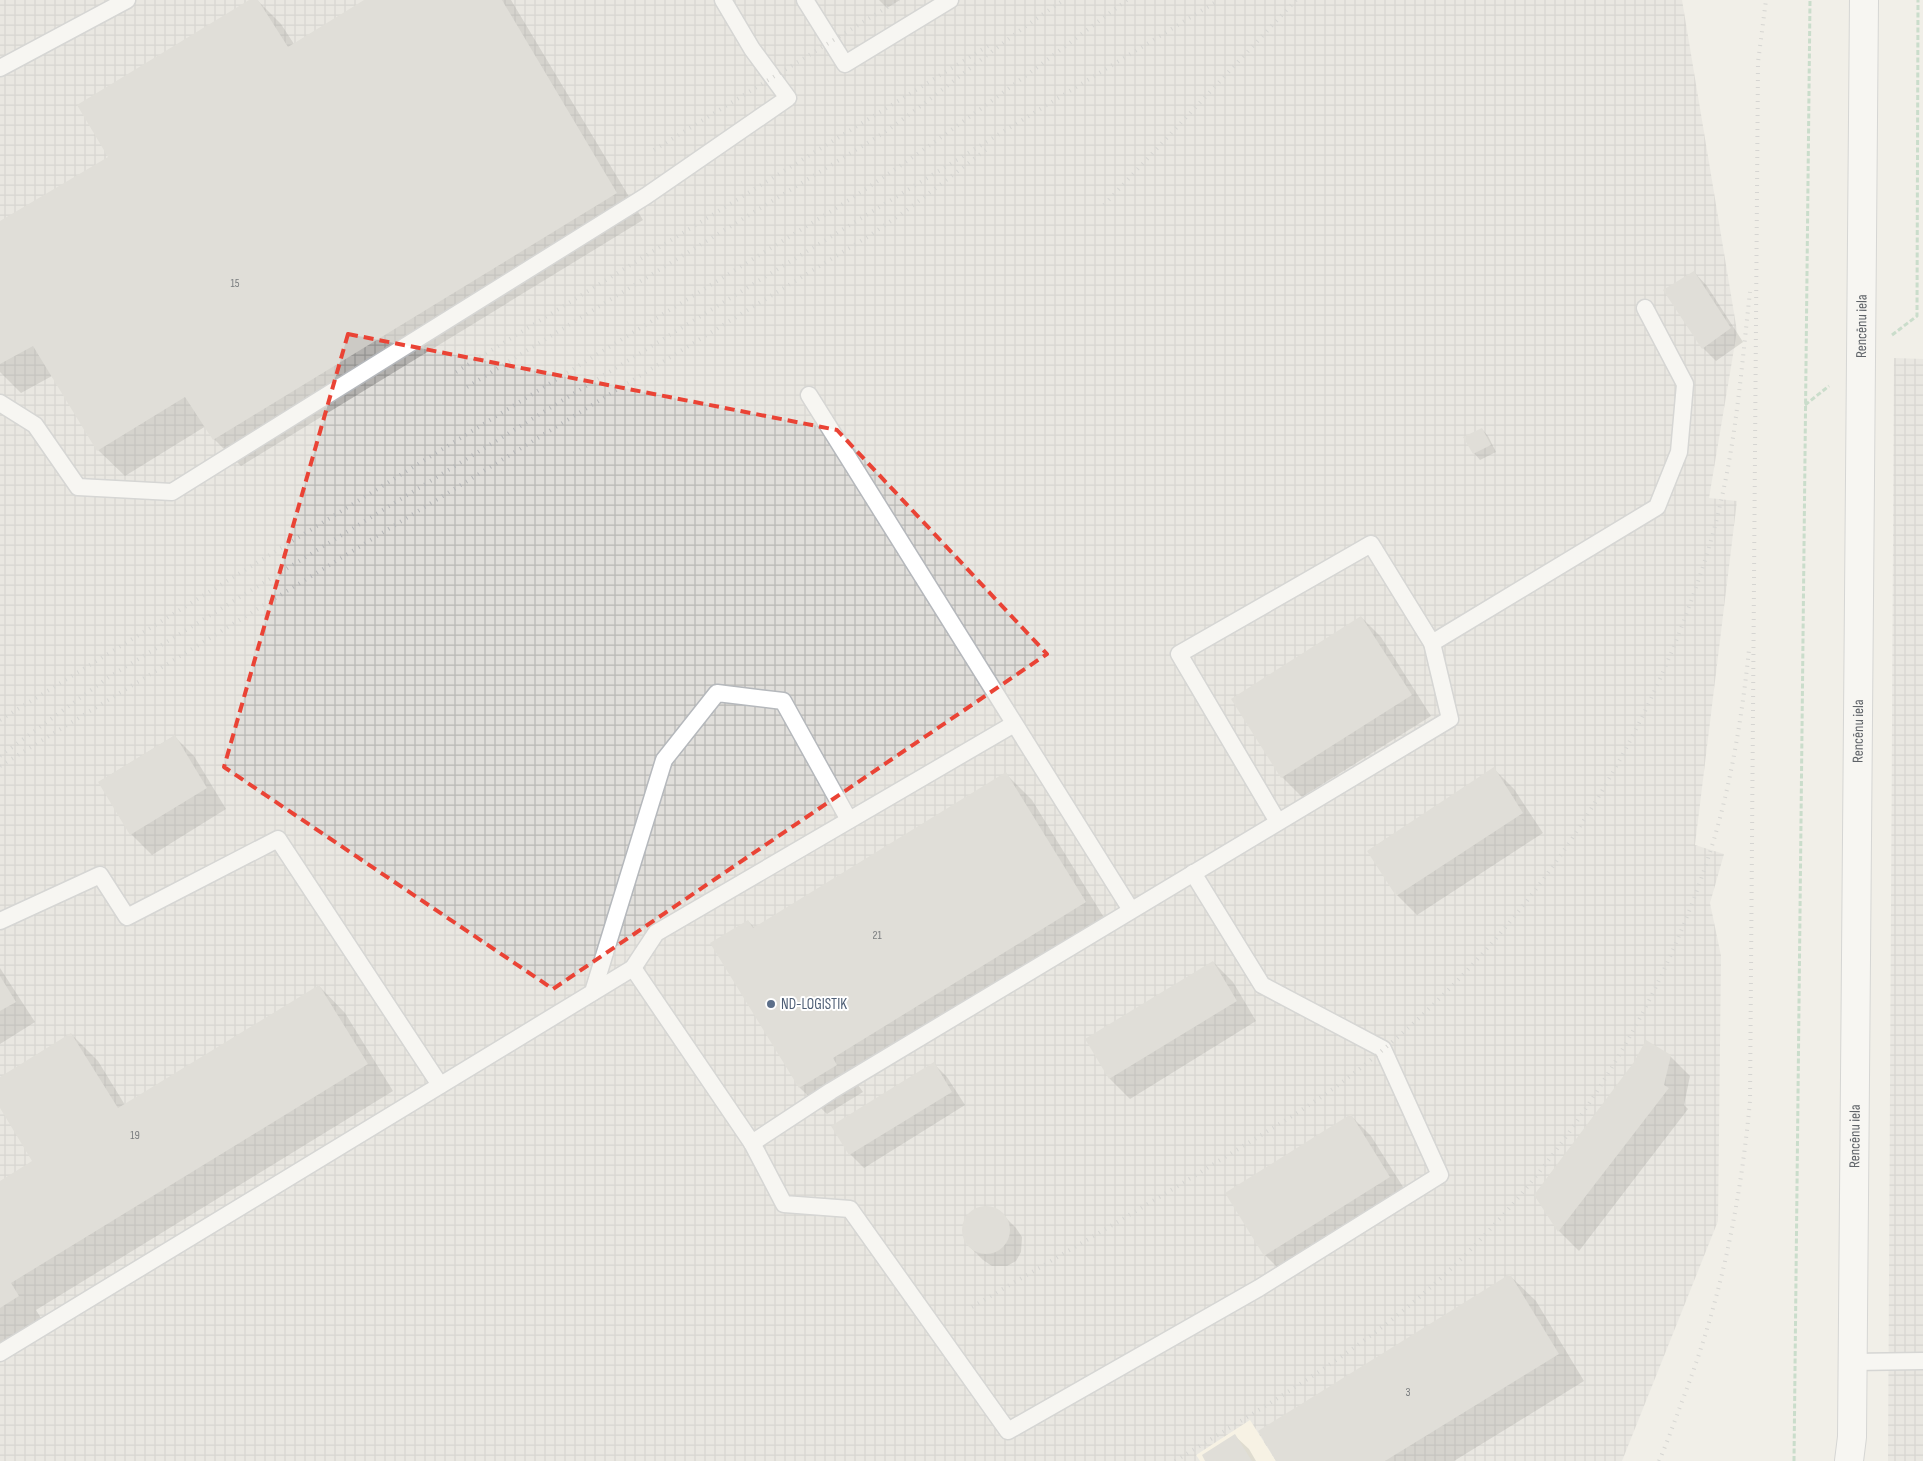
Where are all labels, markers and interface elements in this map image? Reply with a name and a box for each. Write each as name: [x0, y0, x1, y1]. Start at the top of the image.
house number: 15: [230, 276, 240, 291]
street label: Rencēnu iela: [1852, 294, 1872, 358]
street label: Rencēnu iela: [1849, 699, 1868, 763]
house number: 21: [872, 928, 882, 943]
place label: ND-LOGISTIK: [781, 995, 847, 1014]
marker: ND-LOGISTIK: [765, 998, 777, 1010]
street label: Rencēnu iela: [1845, 1104, 1865, 1168]
house number: 19: [130, 1128, 140, 1143]
house number: 3: [1405, 1385, 1411, 1400]

